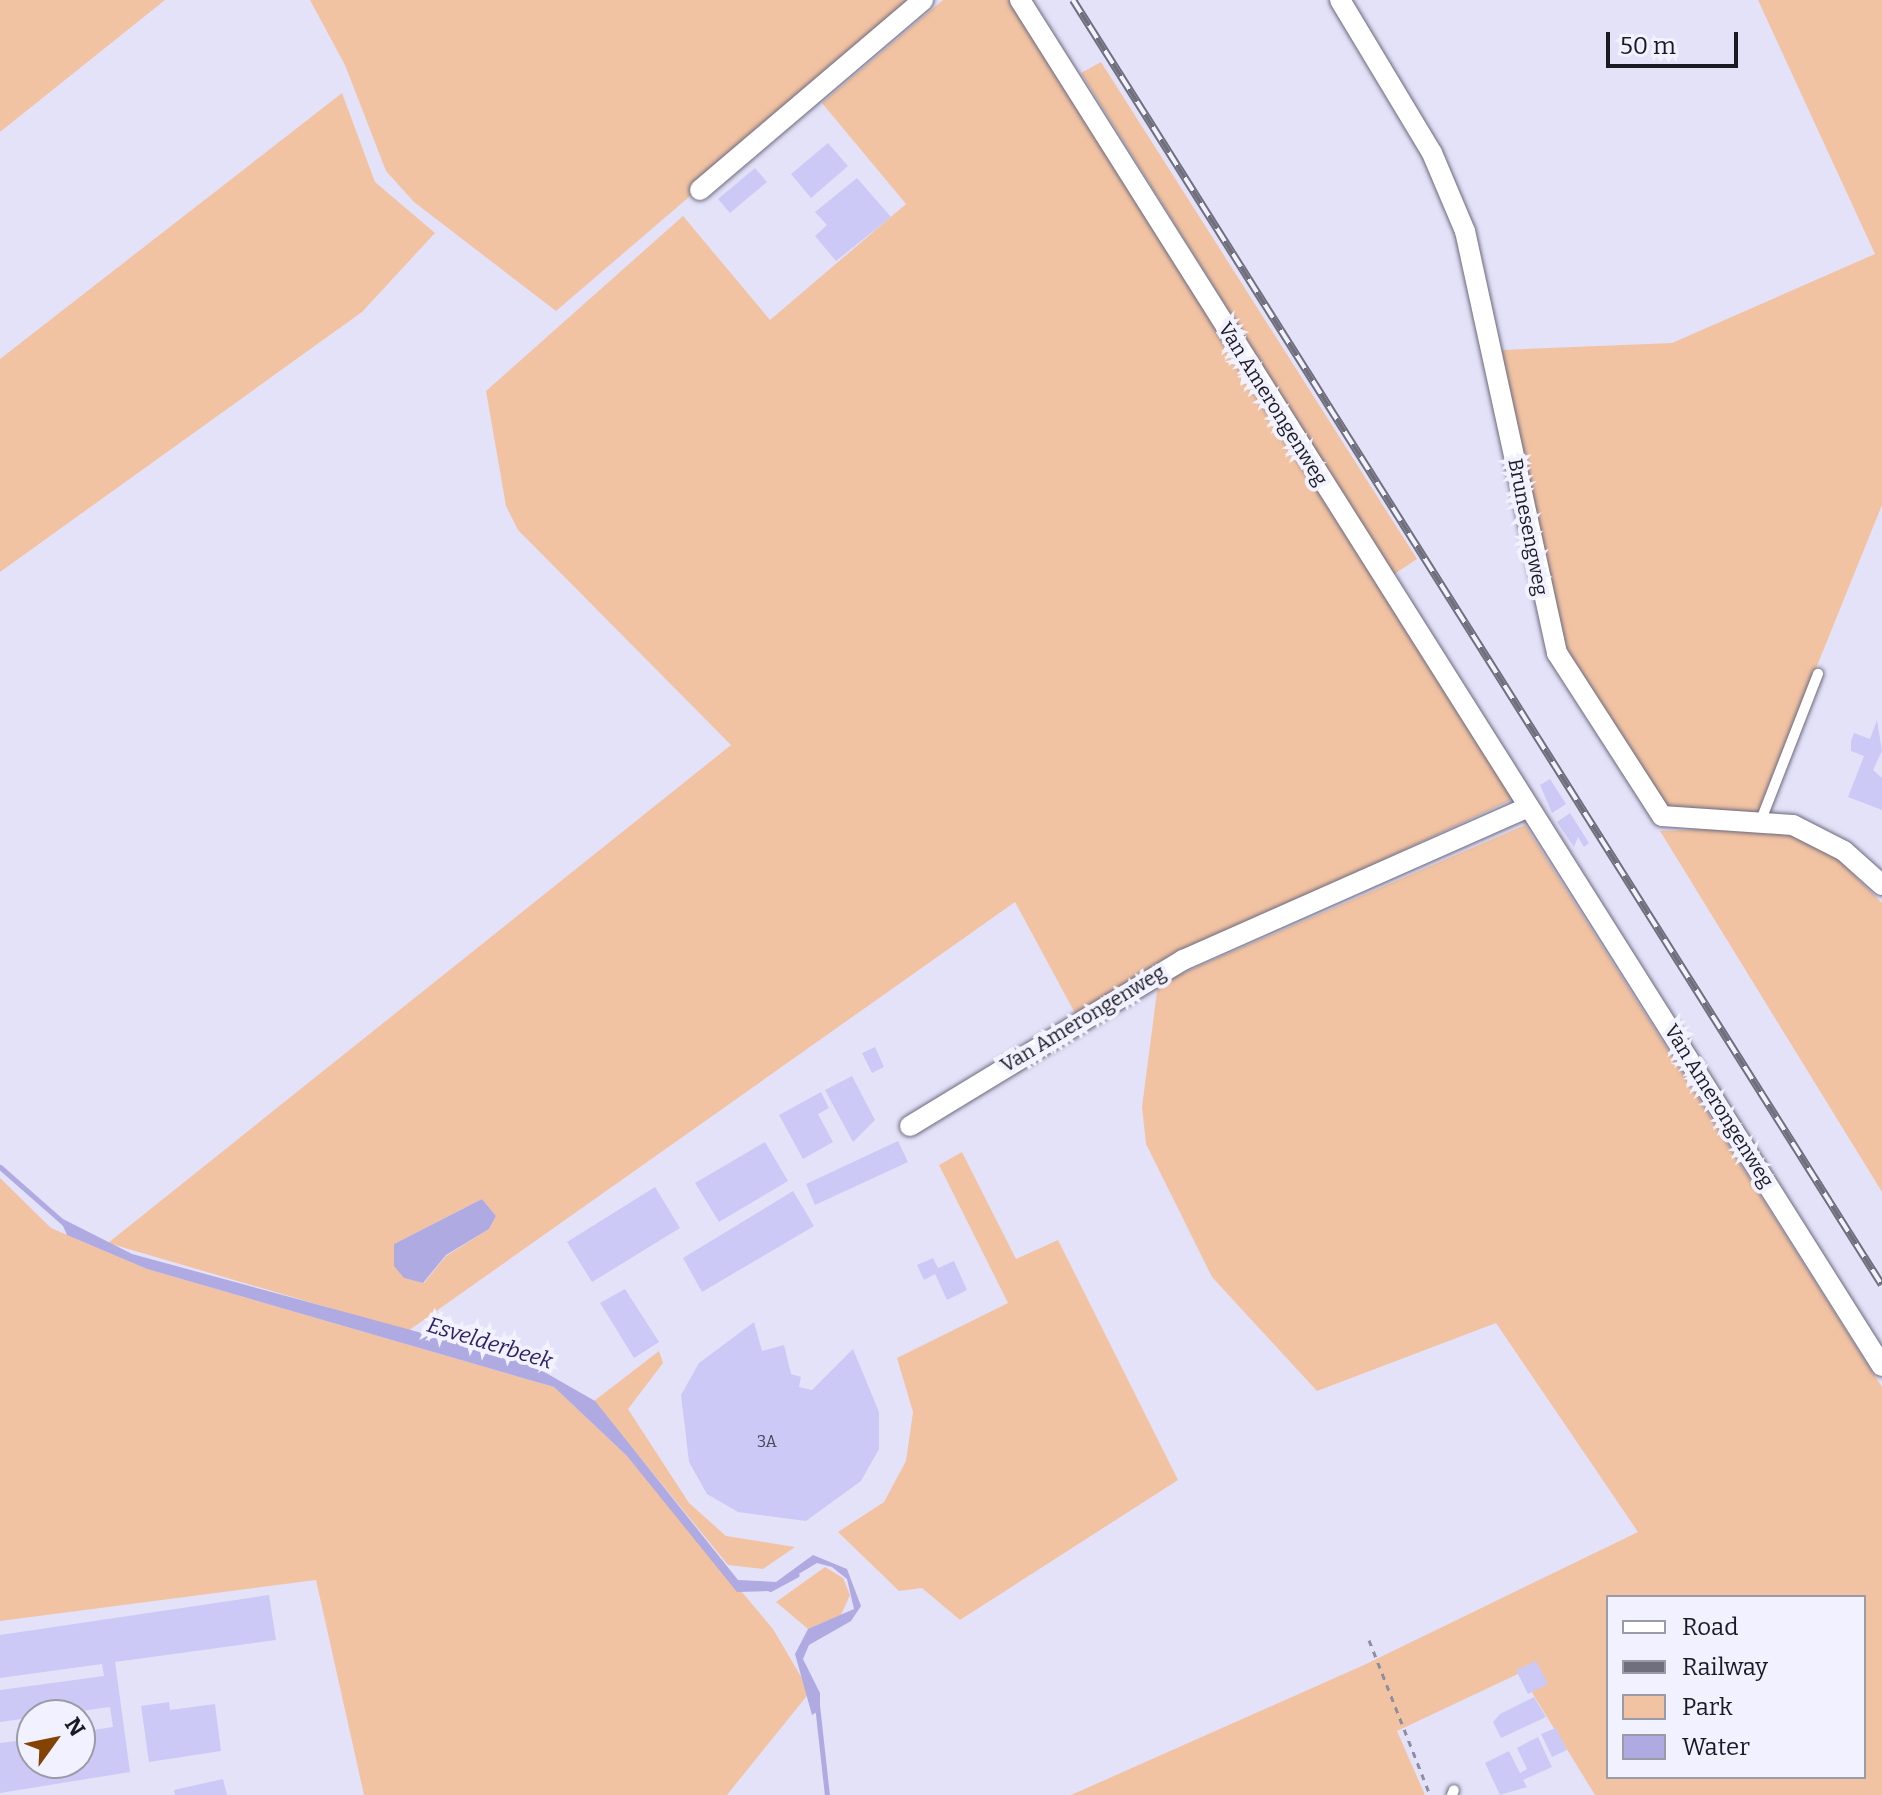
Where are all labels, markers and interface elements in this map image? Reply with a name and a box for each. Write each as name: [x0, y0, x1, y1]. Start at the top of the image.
scale bar: [1610, 16, 1742, 66]
text: 50 m: [1620, 32, 1676, 60]
street label: Van Amerongenweg: [1213, 318, 1333, 490]
street label: Brunesengweg: [1503, 456, 1553, 598]
street label: Van Amerongenweg: [996, 960, 1170, 1078]
street label: Van Amerongenweg: [1659, 1020, 1779, 1192]
water label: Esvelderbeek: [424, 1311, 556, 1375]
house number: 3A: [757, 1432, 777, 1452]
legend: [1606, 1595, 1866, 1779]
text: Road: [1682, 1613, 1738, 1641]
text: Railway: [1682, 1653, 1768, 1681]
text: Park: [1682, 1693, 1733, 1721]
north arrow: [16, 1699, 96, 1779]
text: N: [59, 1712, 91, 1741]
text: Water: [1682, 1733, 1750, 1761]

